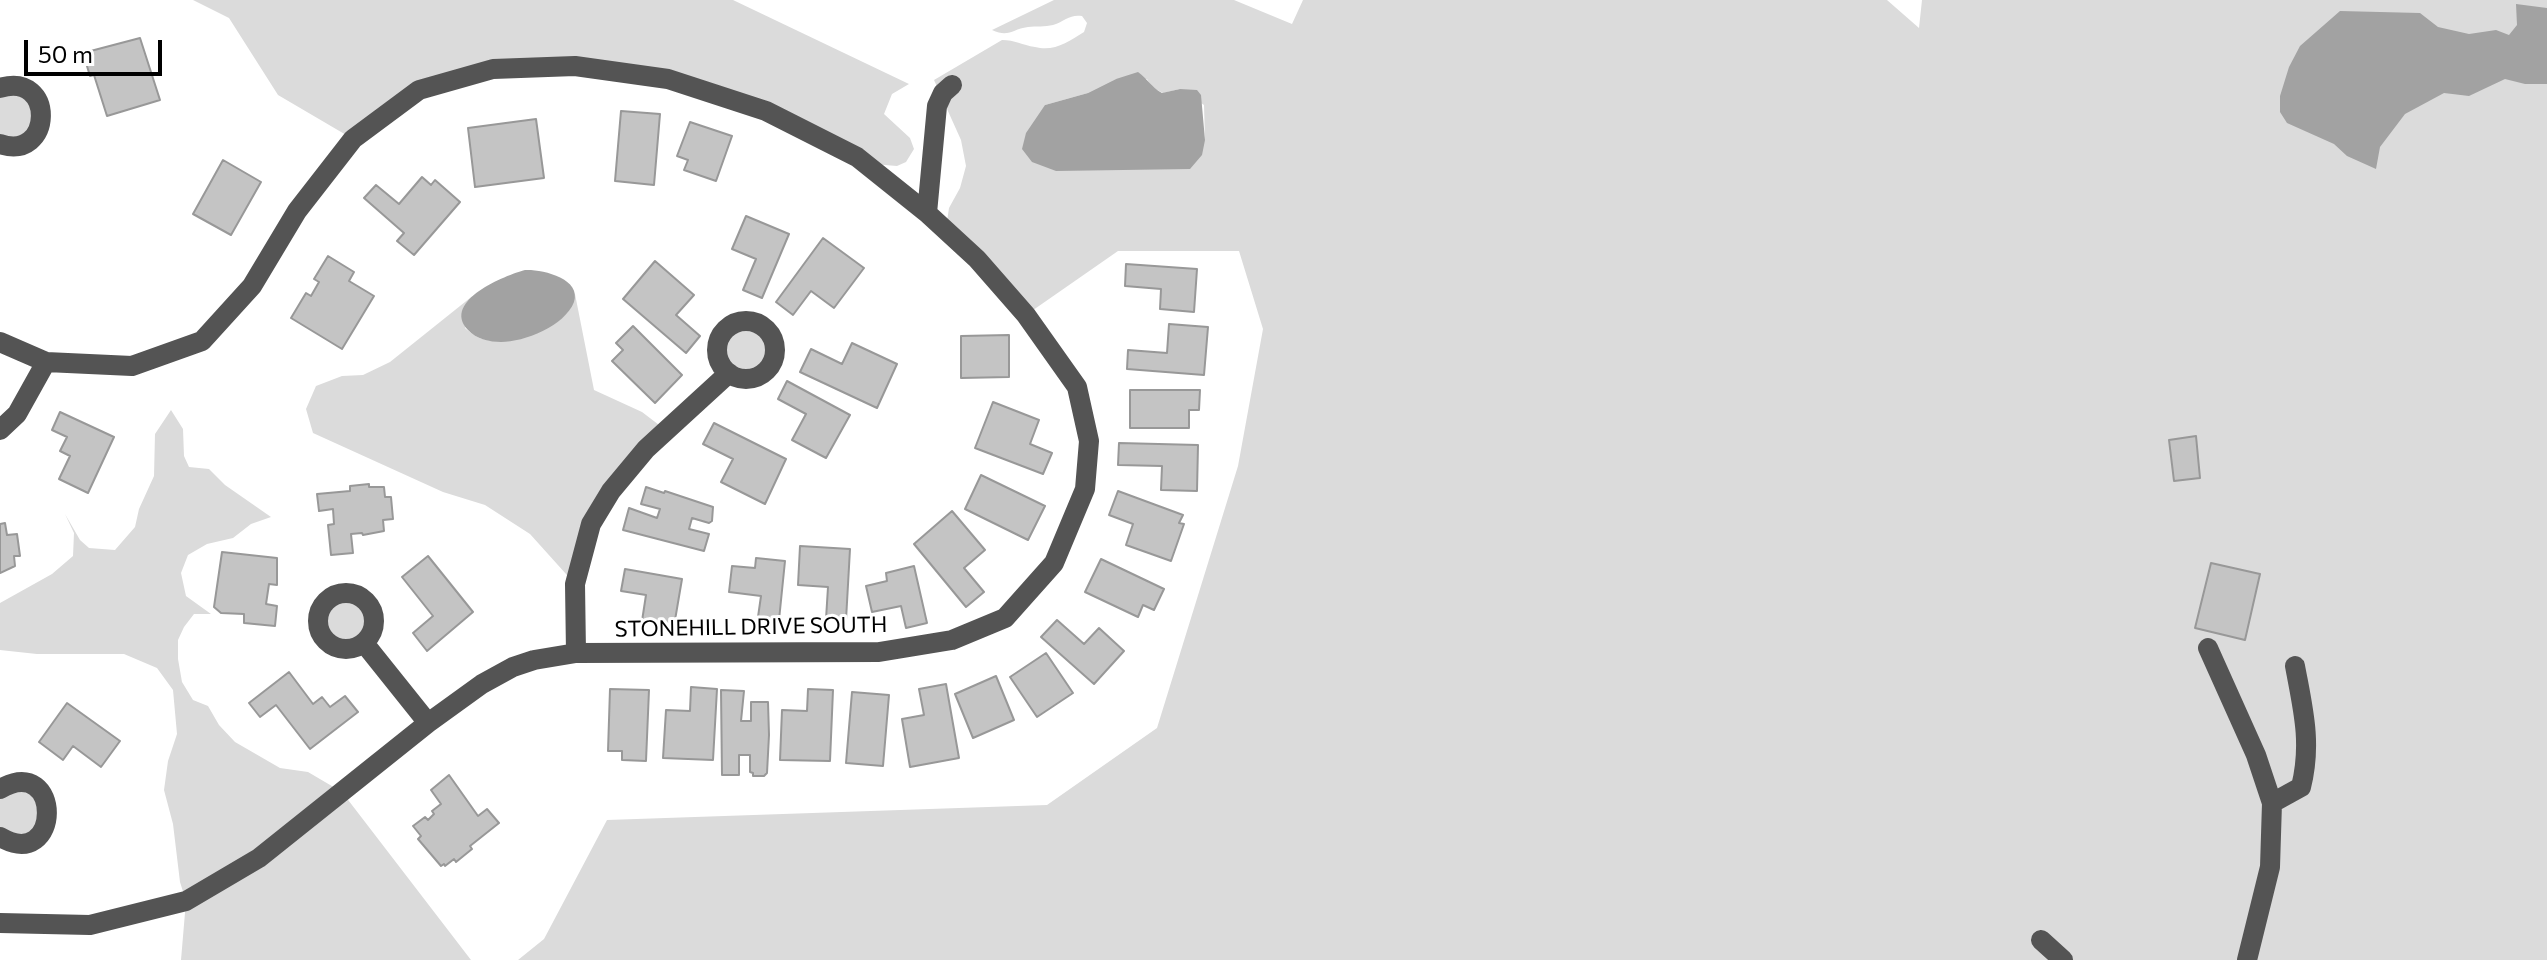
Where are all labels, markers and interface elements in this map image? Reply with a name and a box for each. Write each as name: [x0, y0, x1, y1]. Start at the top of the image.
scale bar: [28, 24, 166, 74]
text: 50 m: [38, 39, 93, 68]
street label: STONEHILL DRIVE SOUTH: [614, 611, 888, 643]

